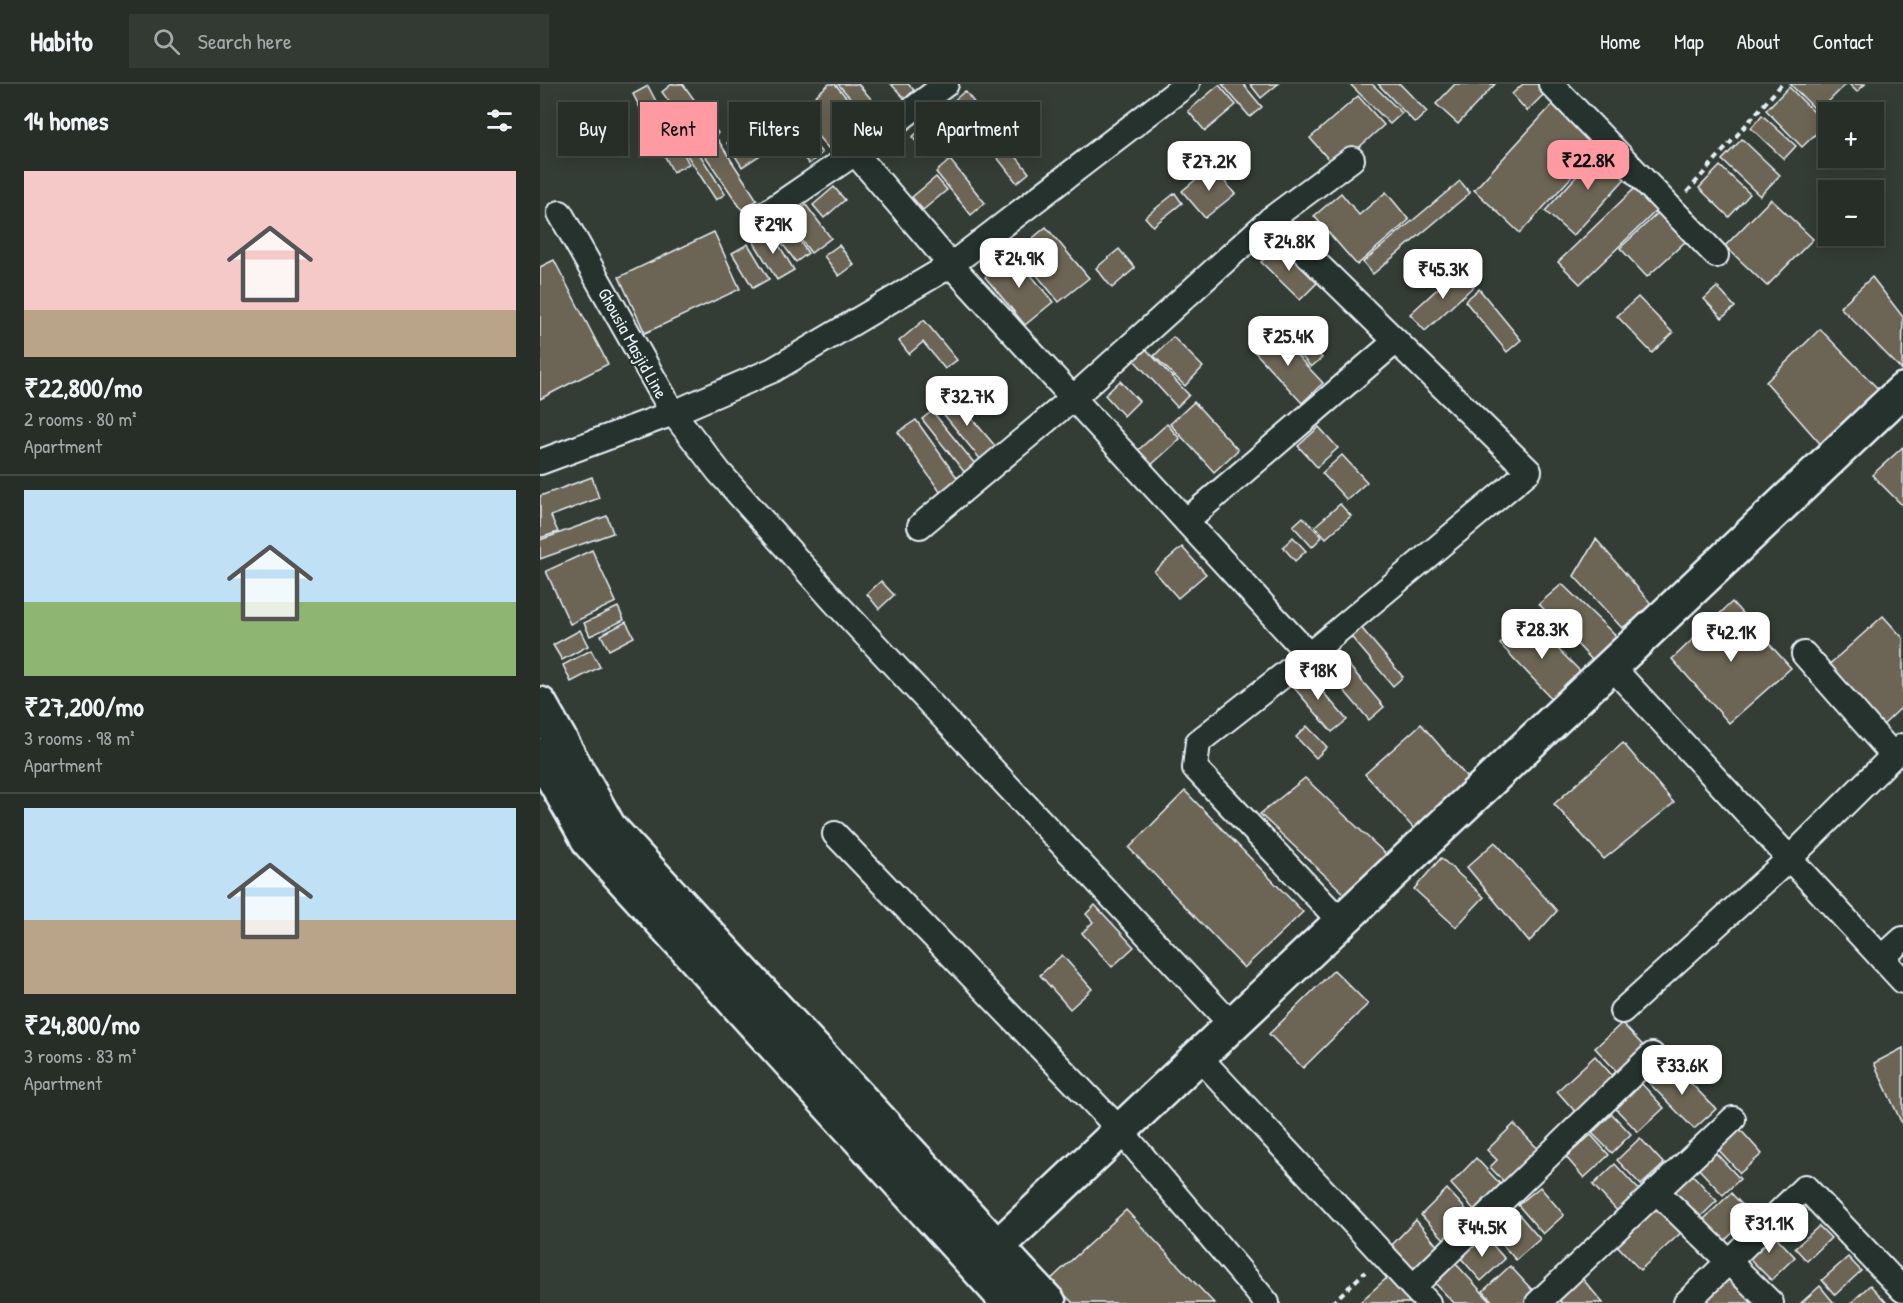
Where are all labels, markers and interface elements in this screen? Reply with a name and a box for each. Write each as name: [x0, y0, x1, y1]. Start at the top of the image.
search box: [129, 14, 549, 68]
text: Habito: [30, 22, 93, 60]
icon: search: [150, 25, 183, 58]
text: Search here: [198, 26, 292, 56]
text: Home: [1600, 27, 1641, 56]
text: Map: [1674, 27, 1704, 56]
text: About: [1737, 27, 1780, 56]
text: Contact: [1813, 27, 1873, 56]
chip: Buy: [558, 102, 628, 156]
chip: Rent: [640, 102, 717, 156]
chip: Filters: [729, 102, 820, 156]
chip: New: [832, 102, 904, 156]
chip: Apartment: [916, 102, 1040, 156]
map controls: [1818, 102, 1884, 246]
button: +: [1818, 102, 1884, 168]
text: 14 homes: [24, 103, 109, 138]
icon: filters: [483, 104, 516, 137]
pin: ₹22.8K: [1539, 140, 1637, 191]
pin: ₹27.2K: [1160, 141, 1258, 192]
text: ₹22.8K: [1561, 146, 1615, 173]
text: ₹27.2K: [1182, 147, 1236, 174]
button: −: [1818, 180, 1884, 246]
pin: ₹29K: [737, 204, 809, 255]
icon: home: [216, 210, 324, 318]
text: ₹29K: [754, 210, 792, 237]
pin: ₹24.8K: [1240, 221, 1338, 272]
text: ₹24.8K: [1263, 227, 1315, 254]
pin: ₹24.9K: [970, 238, 1068, 289]
text: ₹24.9K: [994, 244, 1044, 271]
pin: ₹45.3K: [1394, 249, 1492, 300]
text: ₹45.3K: [1417, 255, 1469, 282]
street label: Ghousia Masjid Line: [592, 283, 674, 403]
pin: ₹25.4K: [1239, 316, 1337, 367]
text: ₹25.4K: [1262, 322, 1314, 349]
text: ₹22,800/mo: [24, 370, 142, 405]
pin: ₹32.7K: [918, 376, 1016, 427]
text: ₹32.7K: [940, 382, 994, 409]
text: 2 rooms · 80 m²: [24, 405, 137, 432]
text: Apartment: [24, 432, 102, 459]
icon: home: [216, 529, 324, 637]
pin: ₹28.3K: [1493, 609, 1591, 660]
pin: ₹42.1K: [1682, 612, 1780, 663]
text: ₹28.3K: [1515, 615, 1569, 642]
text: ₹42.1K: [1706, 618, 1756, 645]
pin: ₹18K: [1282, 650, 1354, 701]
text: ₹18K: [1299, 656, 1337, 683]
text: ₹27,200/mo: [24, 689, 144, 724]
text: 3 rooms · 98 m²: [24, 724, 135, 751]
text: Apartment: [24, 751, 102, 778]
icon: home: [216, 847, 324, 955]
text: ₹24,800/mo: [24, 1007, 140, 1042]
text: 3 rooms · 83 m²: [24, 1042, 136, 1069]
pin: ₹33.6K: [1633, 1045, 1731, 1096]
text: ₹33.6K: [1656, 1051, 1708, 1078]
text: Apartment: [24, 1069, 102, 1096]
pin: ₹31.1K: [1720, 1203, 1818, 1254]
pin: ₹44.5K: [1433, 1207, 1531, 1258]
text: ₹31.1K: [1744, 1209, 1794, 1236]
text: ₹44.5K: [1457, 1213, 1507, 1240]

